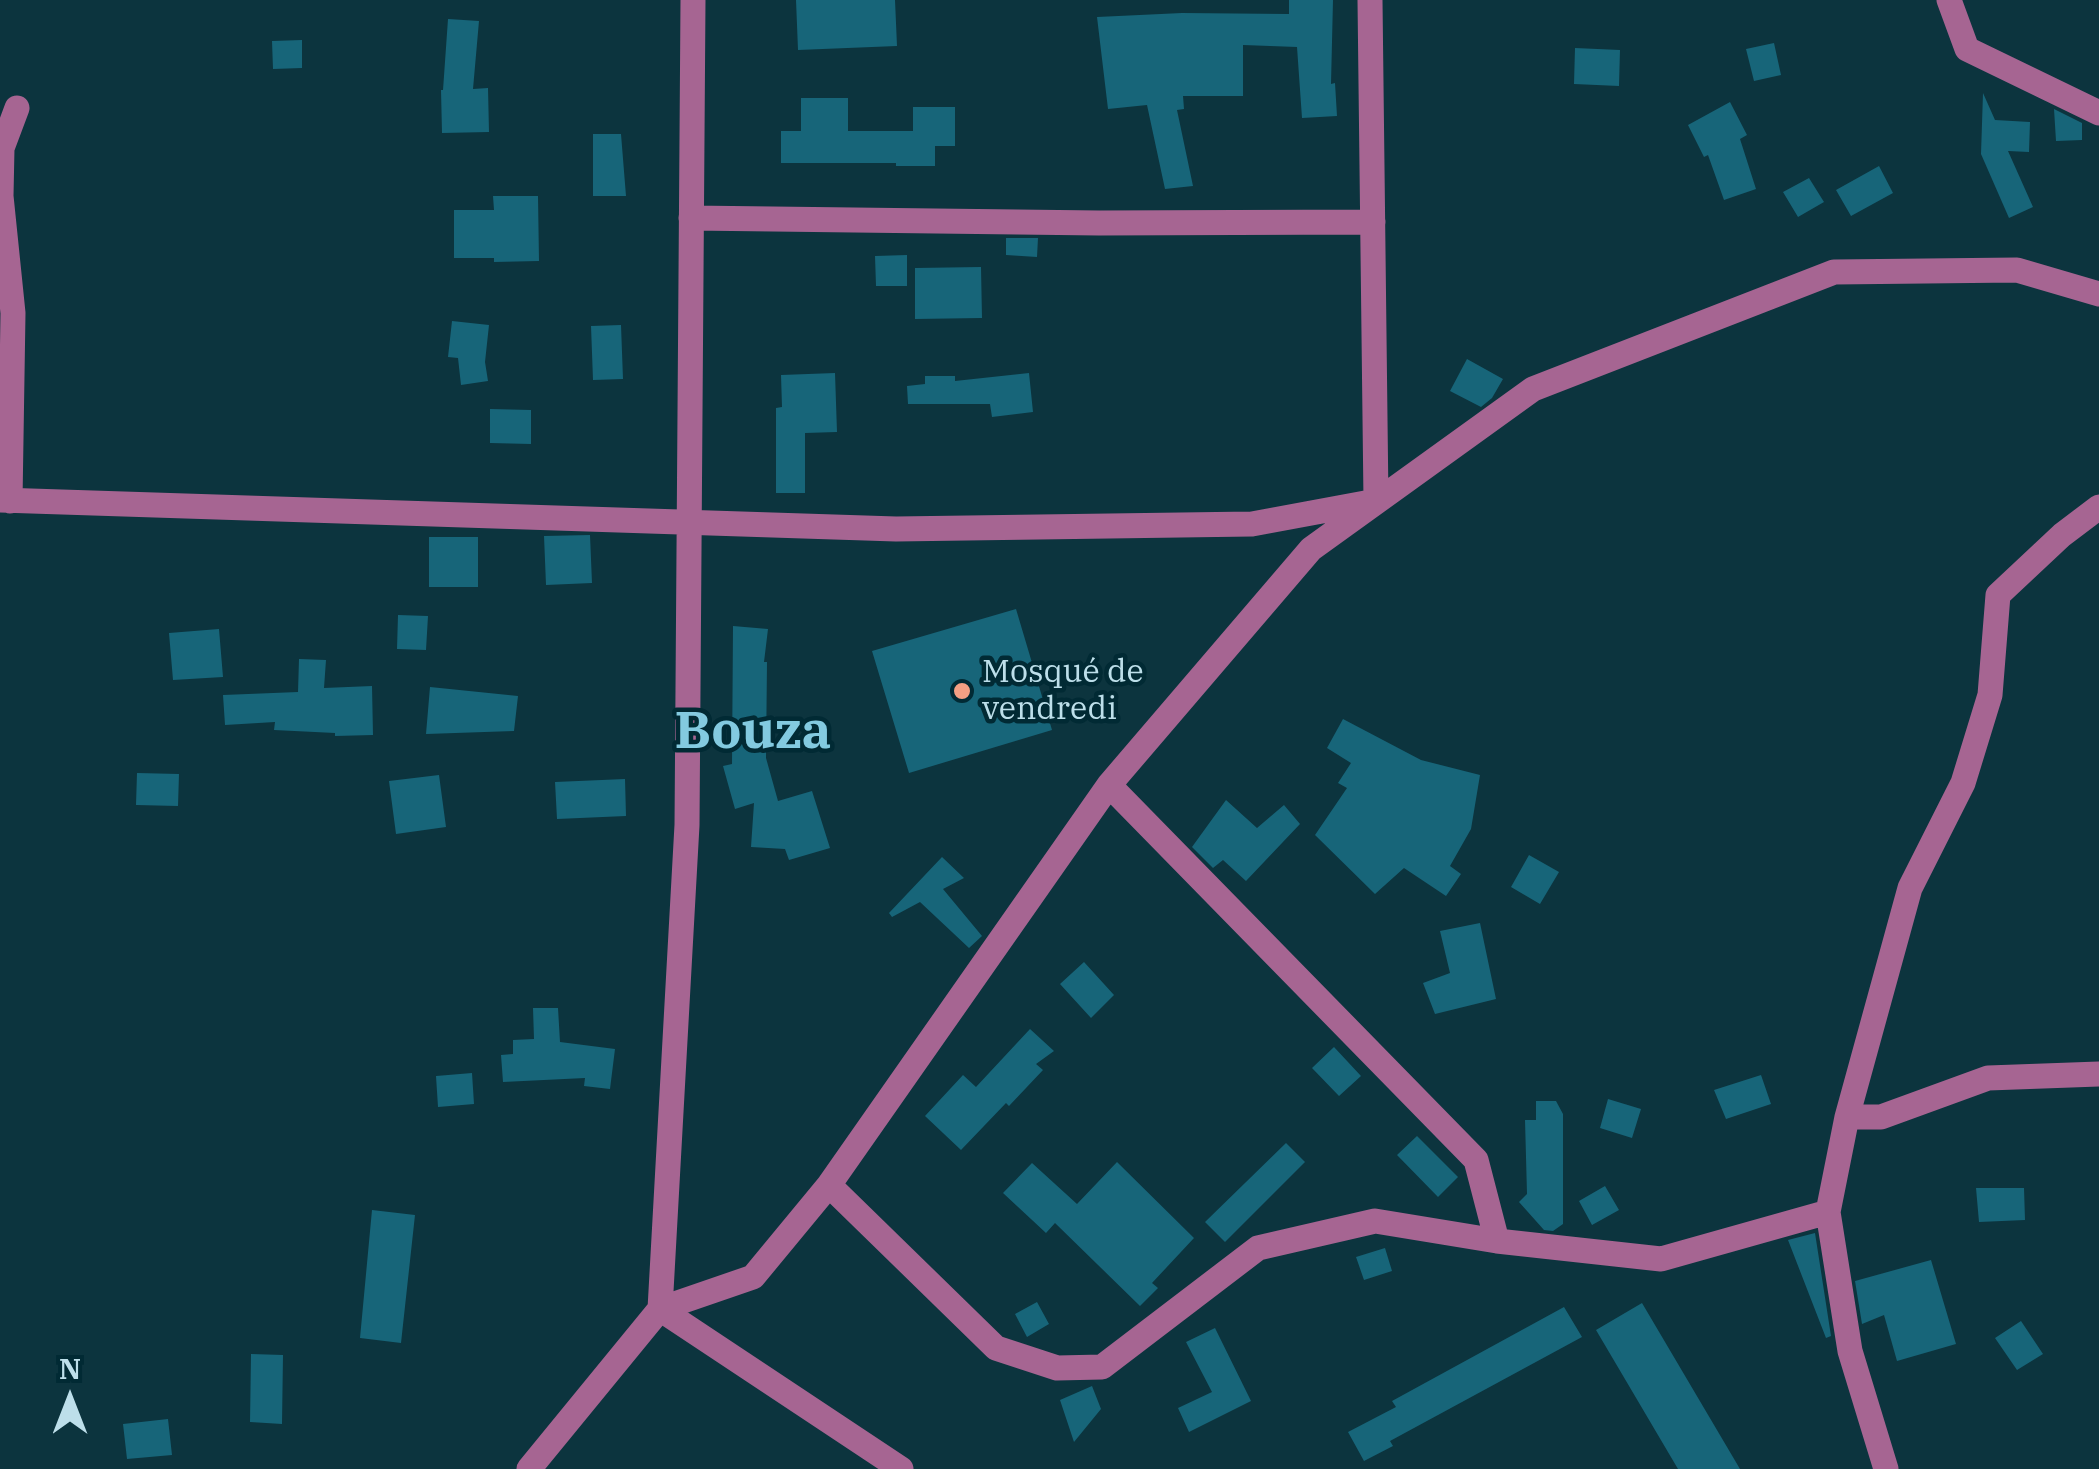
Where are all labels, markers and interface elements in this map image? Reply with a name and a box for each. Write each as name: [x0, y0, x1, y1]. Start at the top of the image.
place label: Mosqué de vendredi: [982, 654, 1144, 729]
marker: Mosqué de vendredi: [951, 680, 973, 702]
district label: Bouza: [675, 702, 831, 764]
north arrow: [20, 1349, 120, 1449]
text: N: [59, 1350, 81, 1387]

